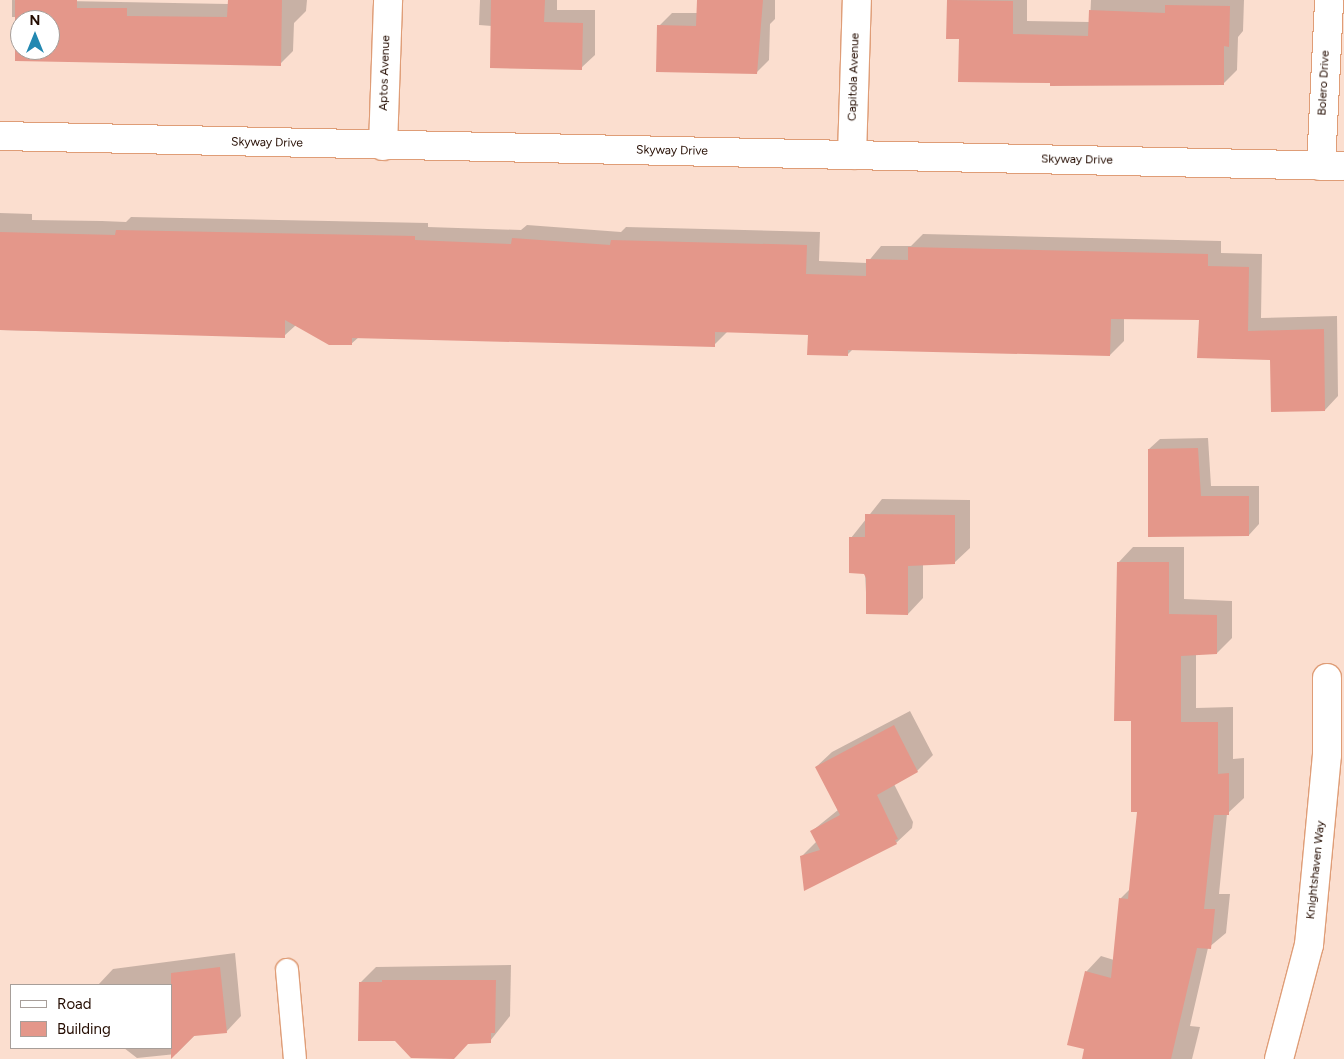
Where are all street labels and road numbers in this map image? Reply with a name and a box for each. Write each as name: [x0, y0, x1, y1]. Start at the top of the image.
street label: Capitola Avenue: [845, 33, 863, 121]
street label: Aptos Avenue: [376, 35, 394, 111]
street label: Bolero Drive: [1315, 50, 1333, 116]
street label: Skyway Drive: [231, 135, 303, 151]
street label: Skyway Drive: [636, 143, 708, 159]
street label: Skyway Drive: [1041, 152, 1113, 168]
street label: Knightshaven Way: [1304, 820, 1328, 920]

